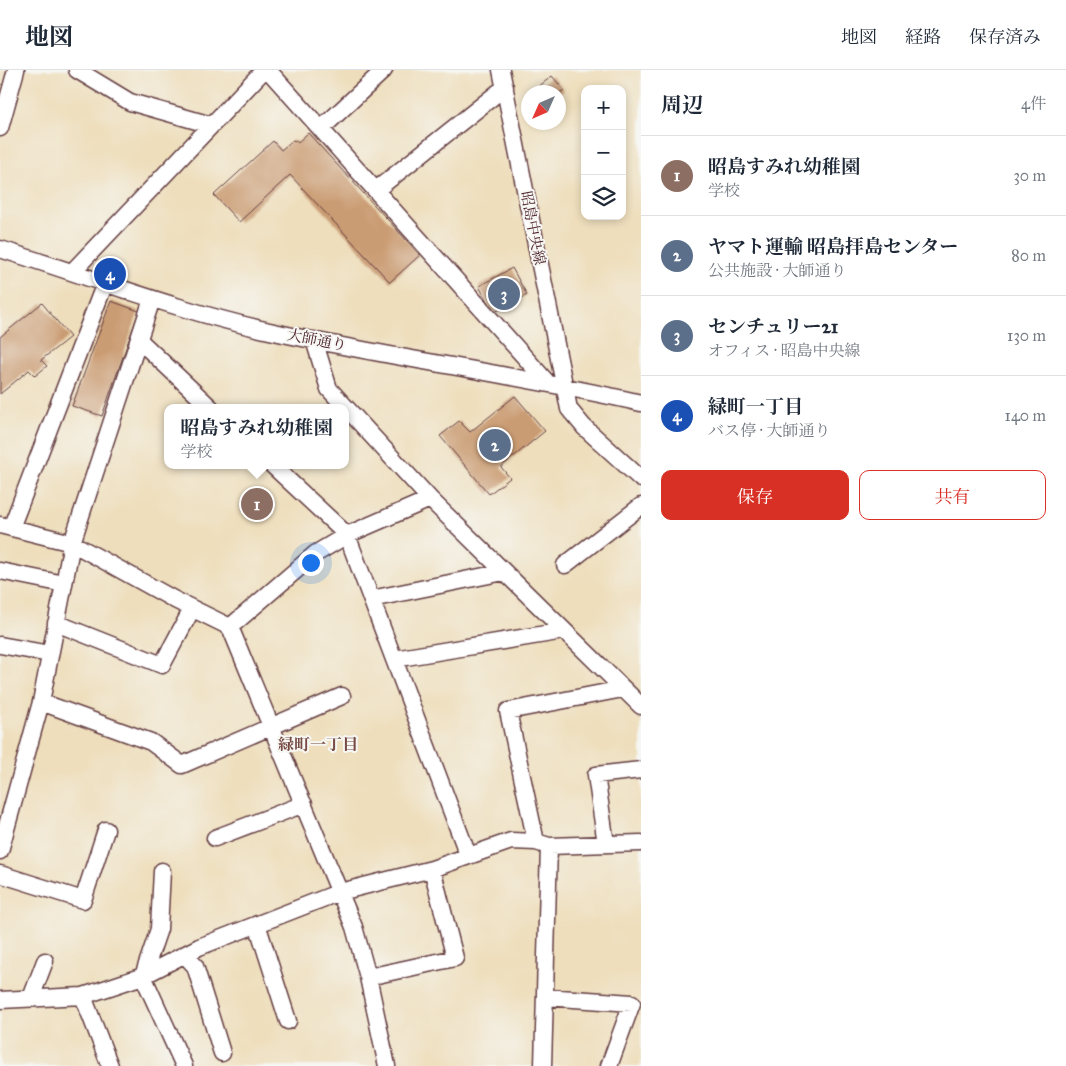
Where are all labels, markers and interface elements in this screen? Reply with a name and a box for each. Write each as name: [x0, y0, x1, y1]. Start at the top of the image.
text: 地図: [25, 22, 73, 52]
text: 地図: [841, 26, 877, 48]
text: 経路: [905, 26, 941, 48]
text: 保存済み: [969, 26, 1041, 48]
north arrow: [521, 85, 566, 130]
map controls: [581, 85, 626, 220]
button: +: [581, 85, 626, 130]
text: 周辺: [661, 92, 703, 118]
text: 4件: [1021, 94, 1046, 113]
button: −: [581, 130, 626, 175]
text: 昭島すみれ幼稚園: [708, 155, 860, 178]
text: 1: [674, 166, 680, 185]
text: 30 m: [1013, 166, 1046, 185]
button: layers: [581, 175, 626, 220]
text: 学校: [708, 181, 740, 200]
street label: 昭島中央線: [517, 189, 549, 267]
text: ヤマト運輸 昭島拝島センター: [708, 235, 958, 258]
text: 2: [673, 246, 681, 265]
text: 80 m: [1011, 246, 1046, 265]
pin: 4: [94, 255, 126, 293]
text: 公共施設 · 大師通り: [708, 261, 846, 280]
pin: 3: [488, 275, 520, 313]
text: センチュリー21: [708, 315, 838, 338]
street label: 大師通り: [286, 325, 348, 355]
text: 3: [674, 326, 680, 345]
text: 130 m: [1007, 326, 1046, 345]
text: オフィス · 昭島中央線: [708, 341, 861, 360]
text: 緑町一丁目: [708, 395, 803, 418]
popup: [164, 404, 349, 469]
text: 4: [673, 406, 681, 425]
text: 140 m: [1005, 406, 1046, 425]
text: 昭島すみれ幼稚園: [180, 416, 333, 439]
text: バス停 · 大師通り: [708, 421, 830, 440]
pin: 2: [479, 426, 511, 464]
text: 学校: [180, 442, 213, 461]
button: 保存: [661, 470, 849, 520]
button: 共有: [859, 470, 1046, 520]
pin: 1: [241, 485, 273, 523]
your location: [298, 550, 324, 576]
district label: 緑町一丁目: [278, 735, 358, 754]

